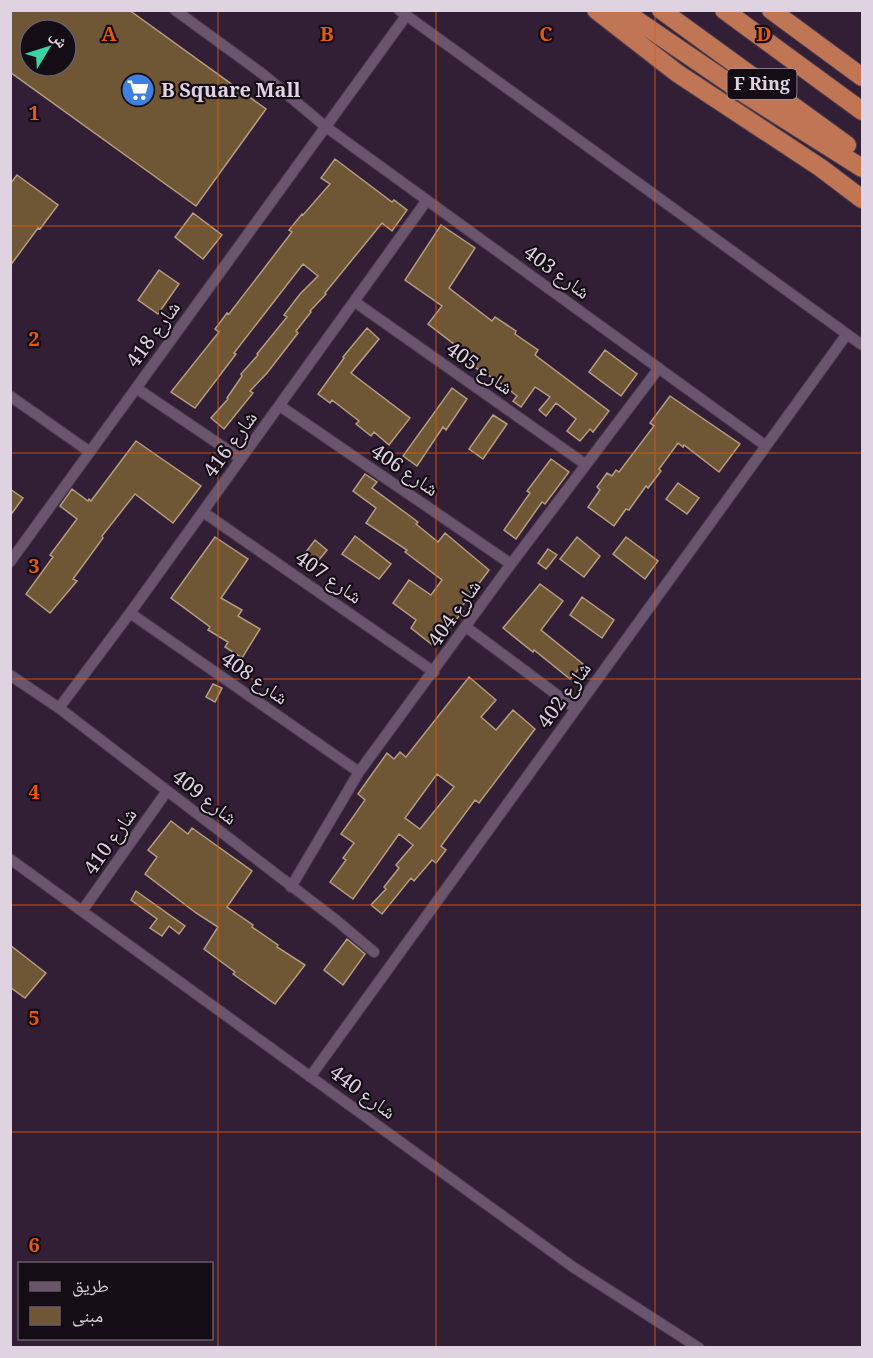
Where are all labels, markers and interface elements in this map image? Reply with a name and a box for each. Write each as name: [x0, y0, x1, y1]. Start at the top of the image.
north arrow: [18, 18, 78, 78]
text: A: [101, 20, 117, 54]
text: B: [320, 20, 334, 54]
text: C: [539, 20, 553, 54]
text: D: [756, 20, 772, 54]
text: ش: [42, 25, 74, 55]
road number: F Ring: [728, 69, 796, 99]
supermarket icon: B Square Mall: [120, 72, 156, 108]
place label: B Square Mall: [161, 76, 301, 110]
text: 1: [28, 99, 40, 133]
street label: شارع 403: [515, 238, 596, 311]
street label: شارع 418: [119, 295, 192, 376]
text: 2: [28, 325, 40, 359]
street label: شارع 405: [437, 335, 519, 406]
street label: شارع 416: [196, 405, 269, 486]
street label: شارع 406: [362, 437, 444, 508]
street label: شارع 407: [286, 544, 368, 615]
text: 3: [28, 552, 40, 586]
street label: شارع 404: [421, 574, 492, 656]
street label: شارع 408: [212, 645, 294, 716]
street label: شارع 402: [530, 656, 603, 737]
street label: شارع 409: [163, 763, 244, 836]
text: 4: [28, 778, 40, 812]
street label: شارع 410: [77, 802, 148, 884]
text: 5: [28, 1004, 40, 1038]
street label: شارع 440: [321, 1058, 402, 1131]
text: 6: [28, 1231, 40, 1265]
legend: [18, 1262, 213, 1340]
text: طريق: [72, 1273, 109, 1303]
text: مبنى: [72, 1303, 103, 1333]

